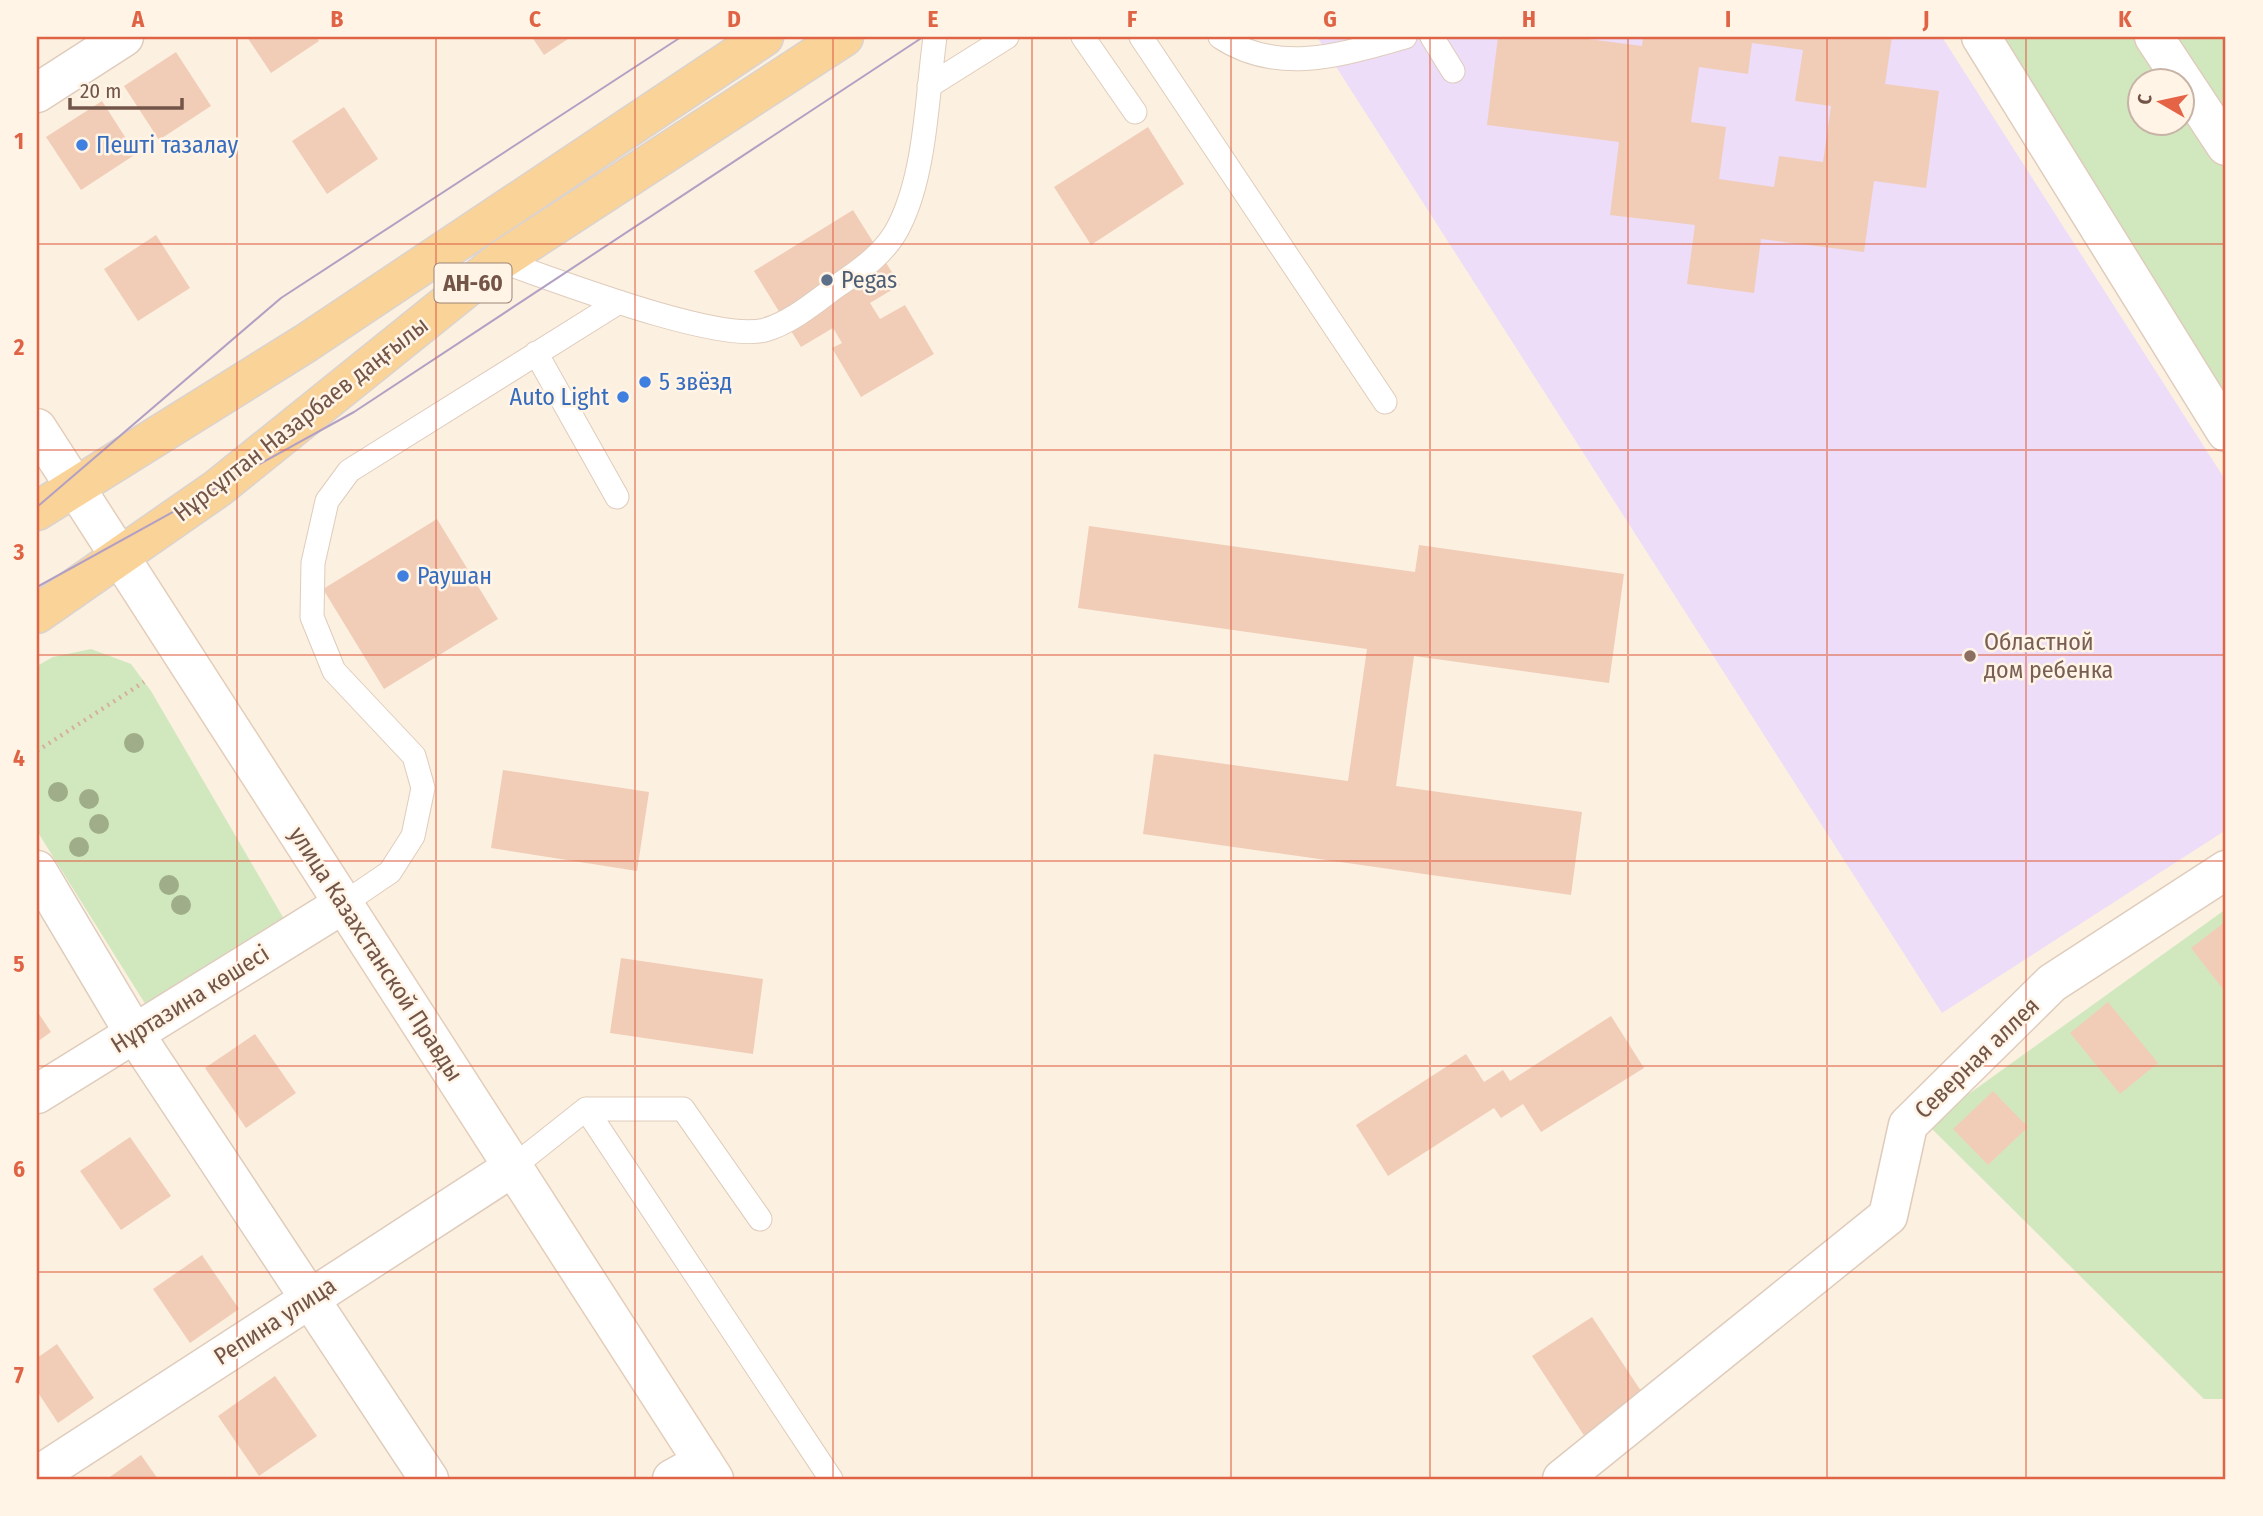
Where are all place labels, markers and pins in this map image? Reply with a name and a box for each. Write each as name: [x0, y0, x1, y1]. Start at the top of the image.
place label: Пешті тазалау: [96, 131, 238, 159]
marker: Пешті тазалау: [74, 137, 90, 153]
place label: Pegas: [841, 266, 897, 294]
marker: Pegas: [819, 272, 835, 288]
place label: 5 звёзд: [659, 368, 732, 396]
marker: 5 звёзд: [637, 374, 653, 390]
place label: Auto Light: [510, 383, 609, 411]
marker: Auto Light: [615, 389, 631, 405]
place label: Раушан: [417, 562, 492, 590]
marker: Раушан: [395, 568, 411, 584]
place label: Областной дом ребенка: [1984, 628, 2113, 684]
marker: Областной дом ребенка: [1962, 648, 1978, 664]

